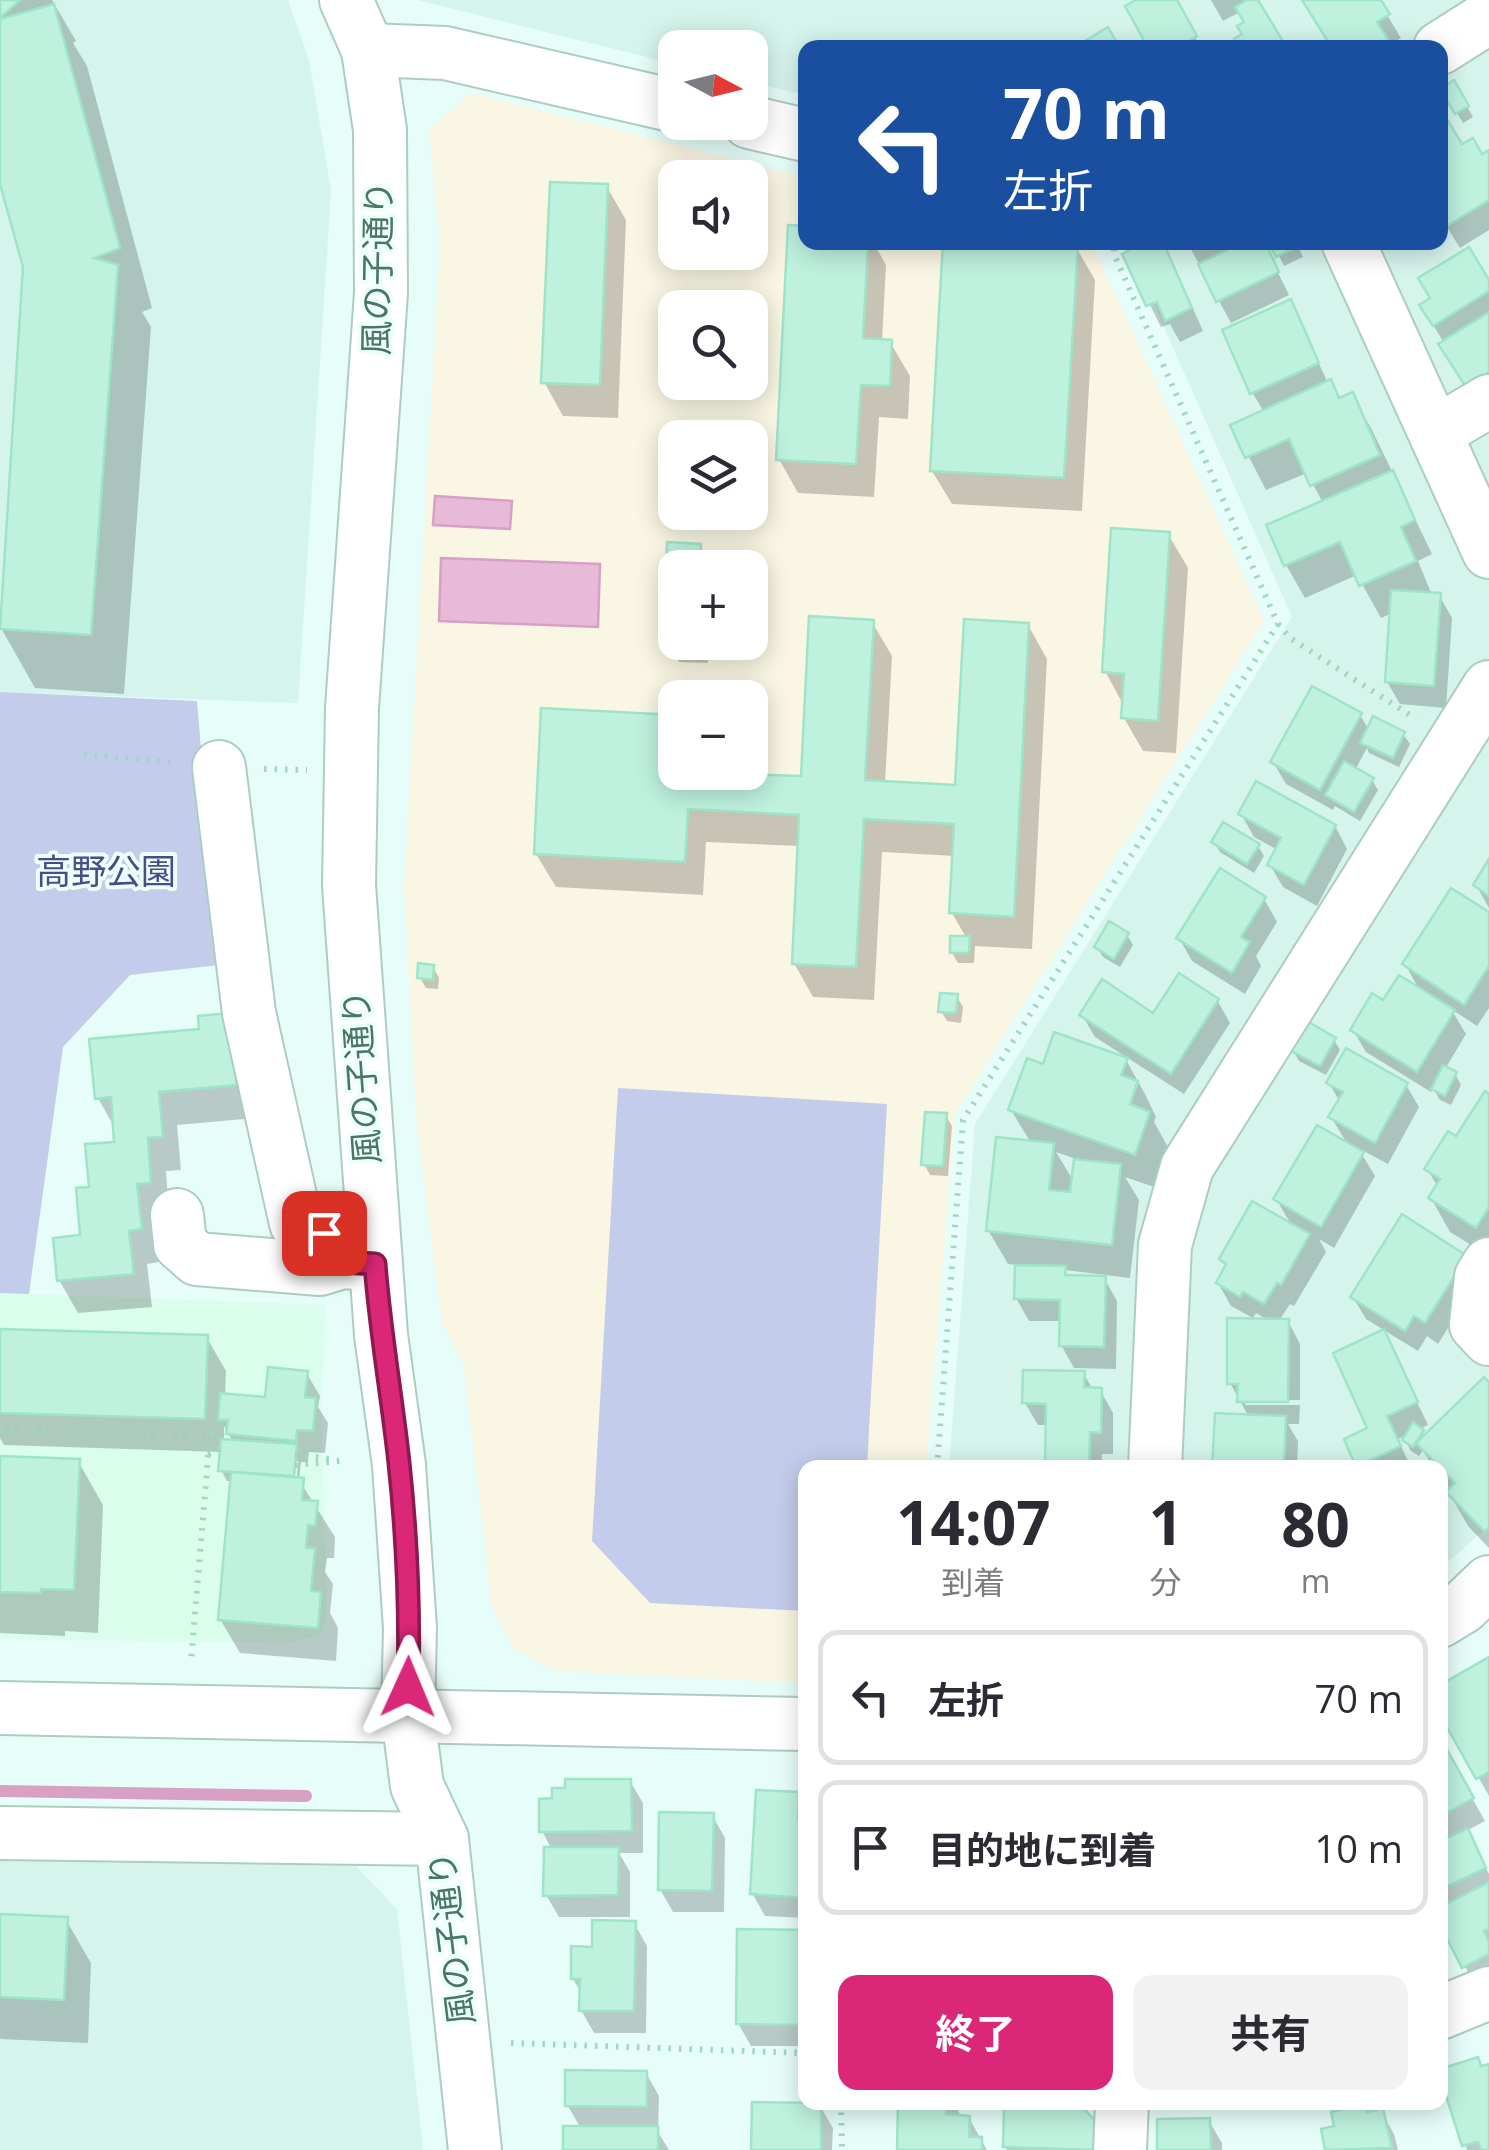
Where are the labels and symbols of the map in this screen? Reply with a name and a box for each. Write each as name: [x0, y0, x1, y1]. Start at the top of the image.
north arrow: [658, 30, 768, 140]
street label: 風の子通り: [351, 180, 402, 356]
park label: 高野公園: [36, 847, 176, 894]
street label: 風の子通り: [331, 988, 390, 1166]
pin: [282, 1191, 367, 1276]
position arrow: [356, 1635, 460, 1739]
street label: 風の子通り: [417, 1848, 485, 2028]

